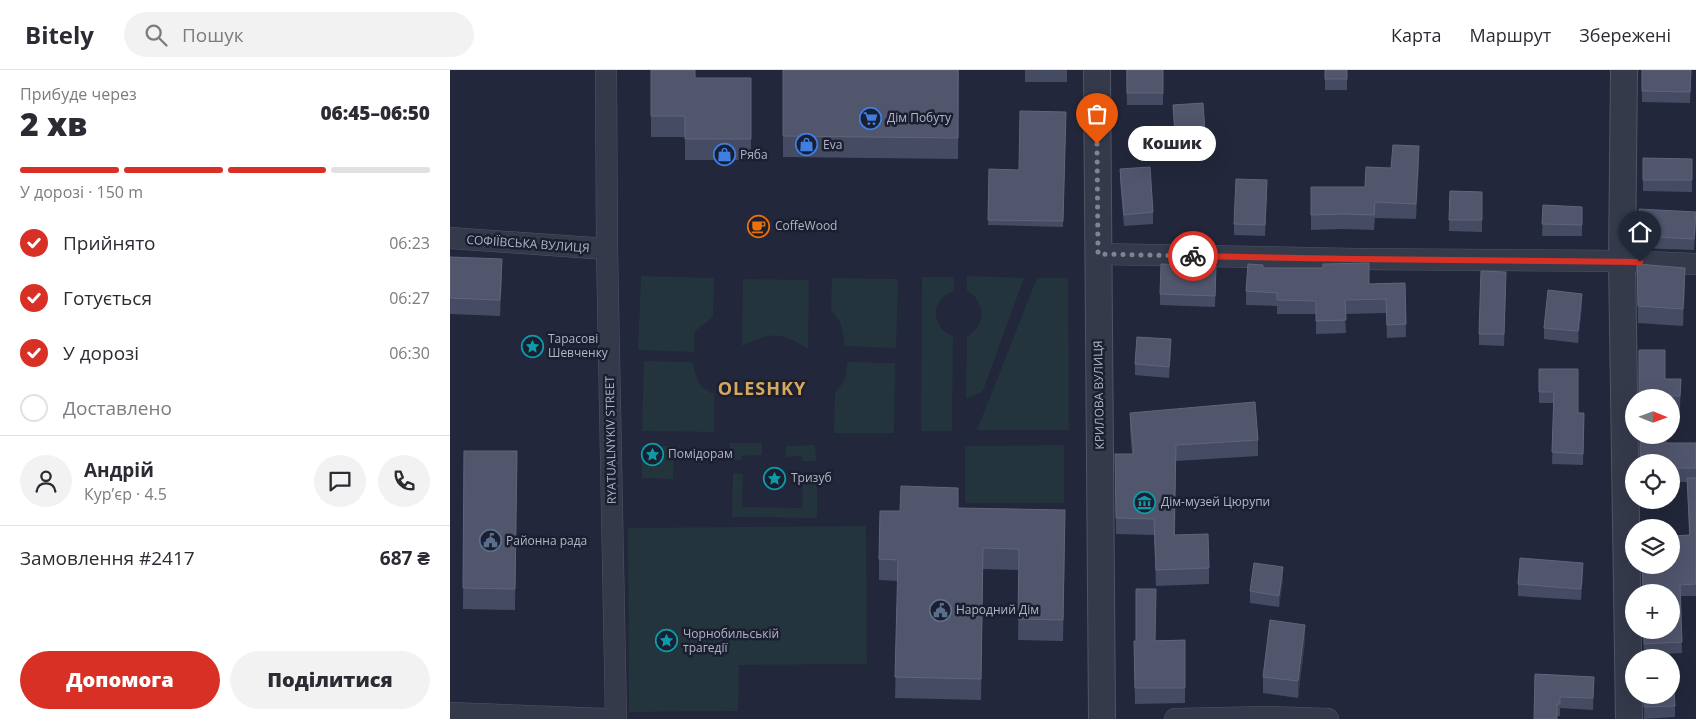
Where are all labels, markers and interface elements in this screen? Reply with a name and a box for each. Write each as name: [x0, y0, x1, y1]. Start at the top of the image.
search box: [124, 12, 474, 57]
text: Bitely: [25, 18, 94, 51]
icon: search: [142, 21, 170, 49]
text: Пошук: [182, 22, 244, 48]
text: Карта: [1391, 23, 1442, 47]
text: Маршрут: [1470, 23, 1551, 47]
text: Збережені: [1579, 23, 1671, 47]
text: Прибуде через: [20, 83, 137, 105]
pin: [1076, 93, 1118, 144]
text: 06:45–06:50: [320, 100, 430, 126]
icon: bag: [1083, 100, 1111, 128]
text: 2 хв: [20, 102, 87, 145]
supermarket icon: Дім Побуту: [859, 106, 883, 130]
place label: Дім Побуту: [887, 109, 952, 126]
callout: Кошик: [1127, 126, 1214, 162]
text: Кошик: [1142, 132, 1202, 154]
shop icon: Eva: [795, 133, 819, 157]
place label: Eva: [823, 136, 842, 153]
shop icon: Ряба: [712, 143, 736, 167]
place label: Ряба: [740, 146, 768, 163]
text: У дорозі · 150 m: [20, 181, 143, 203]
pin: [1619, 211, 1661, 262]
cafe icon: CoffeWood: [747, 214, 771, 238]
place label: CoffeWood: [775, 217, 837, 234]
icon: home: [1626, 218, 1654, 246]
icon: check: [20, 229, 48, 257]
text: Прийнято: [63, 230, 156, 256]
street label: СОФІЇВСЬКА ВУЛИЦЯ: [466, 231, 590, 256]
courier: [1168, 231, 1218, 281]
text: 06:23: [389, 232, 430, 254]
icon: bike: [1179, 242, 1207, 270]
icon: check: [20, 284, 48, 312]
text: Готується: [63, 285, 152, 311]
text: 06:27: [389, 287, 430, 309]
place label: Тарасові Шевченку: [548, 330, 609, 361]
place icon: Тарасові Шевченку: [520, 334, 544, 358]
icon: check: [20, 339, 48, 367]
text: У дорозі: [63, 340, 139, 366]
street label: КРИЛОВА ВУЛИЦЯ: [1089, 340, 1108, 450]
text: 06:30: [389, 342, 430, 364]
street label: RYATUALNYKIV STREET: [601, 375, 620, 504]
district label: OLESHKY: [718, 376, 806, 400]
north arrow: [1625, 389, 1680, 444]
map controls: [1625, 389, 1680, 704]
text: Доставлено: [63, 395, 172, 421]
place icon: Помідорам: [640, 442, 664, 466]
place label: Помідорам: [668, 445, 733, 462]
button: locate: [1625, 454, 1680, 509]
button: person: [20, 455, 72, 507]
button: chat: [314, 455, 366, 507]
button: phone: [378, 455, 430, 507]
text: Андрій: [84, 457, 154, 483]
place icon: Тризуб: [763, 466, 787, 490]
place label: Тризуб: [791, 469, 832, 486]
text: Кур’єр · 4.5: [84, 483, 167, 505]
museum icon: Дім-музей Цюрупи: [1133, 490, 1157, 514]
place label: Дім-музей Цюрупи: [1161, 493, 1270, 510]
button: layers: [1625, 519, 1680, 574]
public building icon: Районна рада: [478, 529, 502, 553]
place label: Районна рада: [506, 532, 587, 549]
text: Замовлення #2417: [20, 545, 195, 571]
text: 687 ₴: [380, 545, 430, 571]
button: +: [1625, 584, 1680, 639]
public building icon: Народний Дім: [928, 598, 952, 622]
place label: Народний Дім: [956, 601, 1039, 618]
place label: Чорнобильській трагедії: [683, 625, 779, 656]
place icon: Чорнобильській трагедії: [655, 629, 679, 653]
button: −: [1625, 649, 1680, 704]
button: Допомога: [20, 651, 220, 709]
button: Поділитися: [230, 651, 430, 709]

